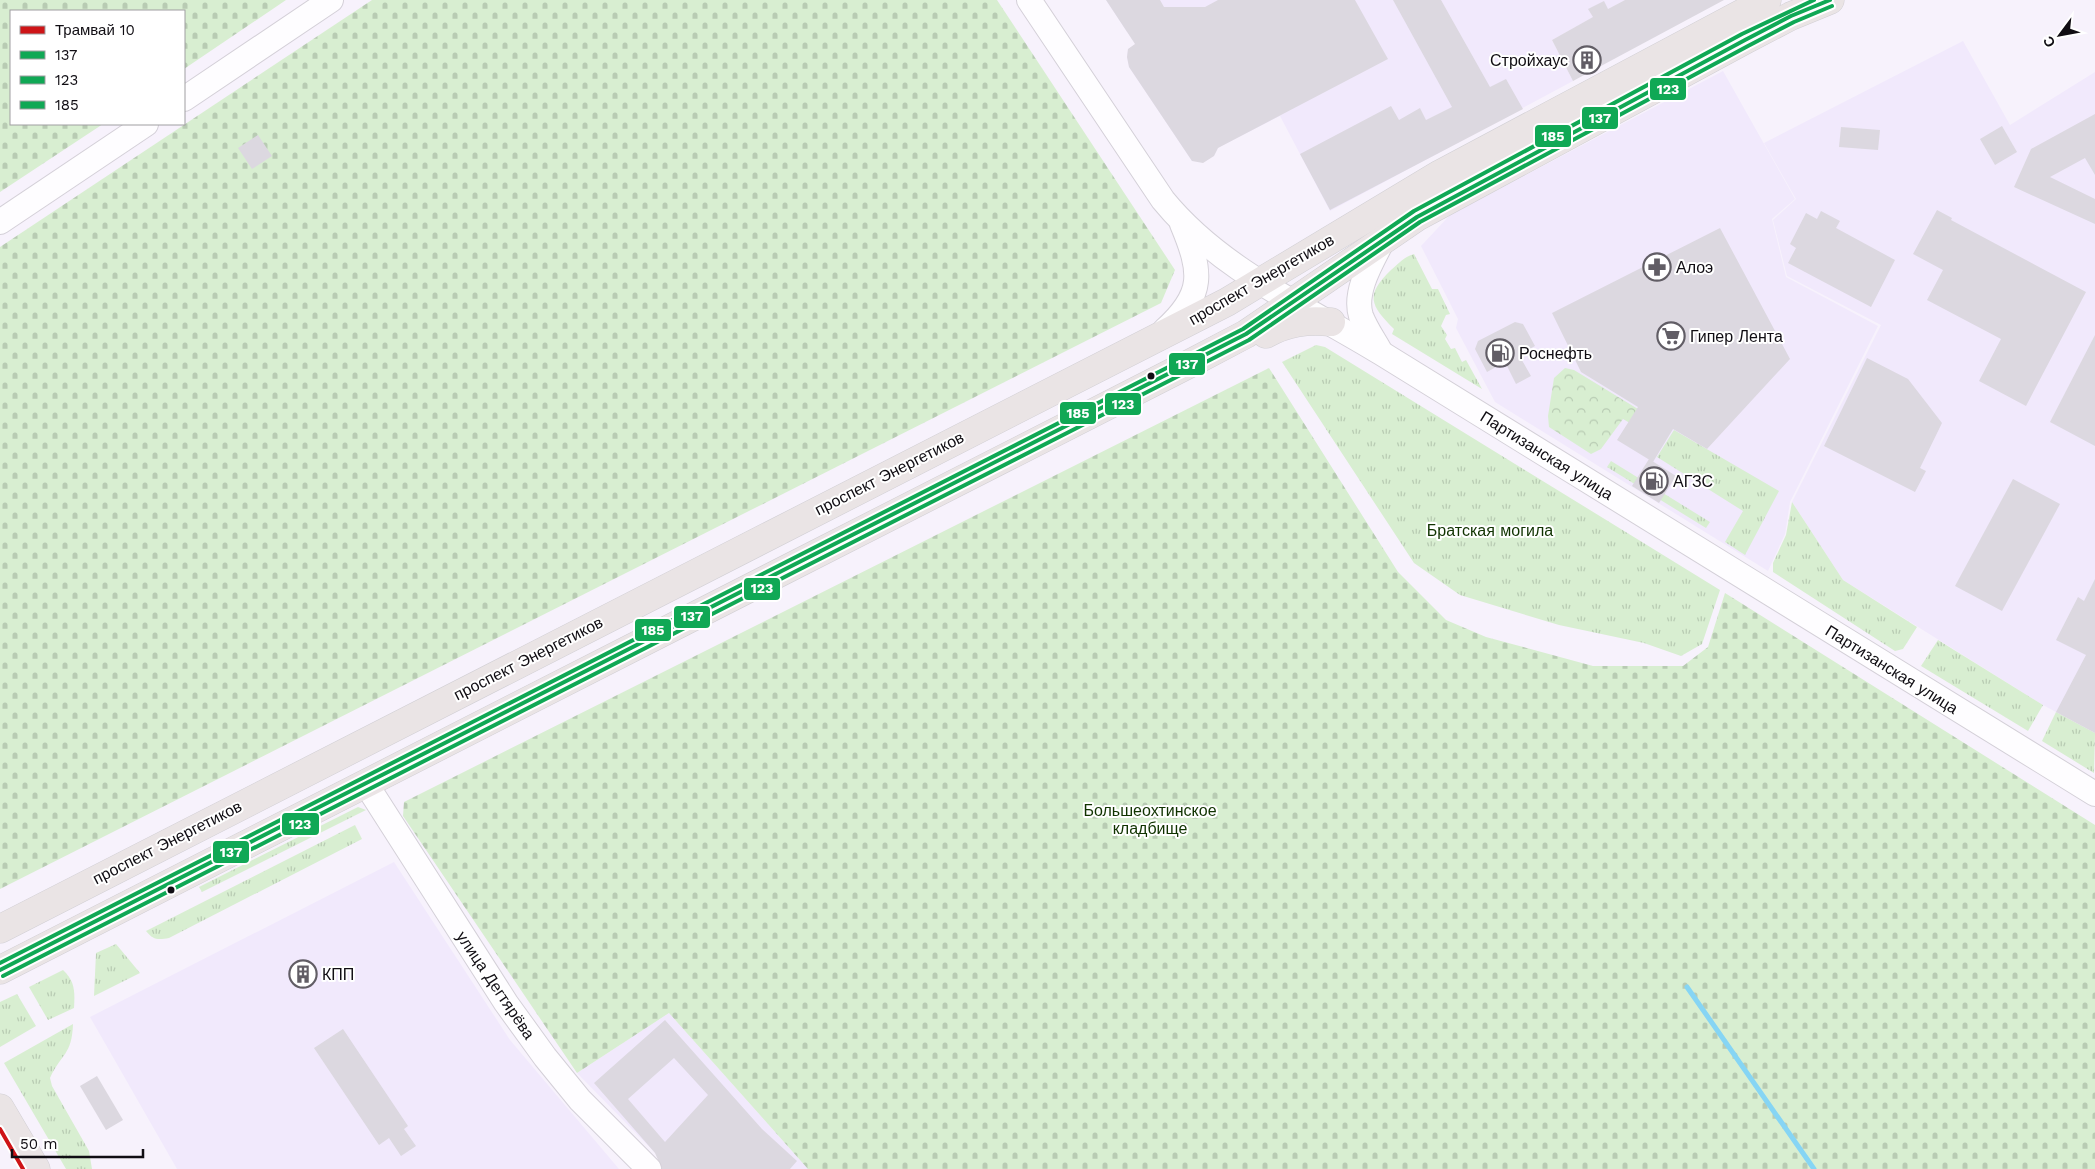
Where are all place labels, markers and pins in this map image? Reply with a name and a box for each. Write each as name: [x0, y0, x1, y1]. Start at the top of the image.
building icon: Стройхаус: [1572, 45, 1602, 75]
place label: Стройхаус: [1490, 51, 1568, 70]
pharmacy icon: Алоэ: [1642, 252, 1672, 282]
place label: Алоэ: [1676, 258, 1713, 277]
supermarket icon: Гипер Лента: [1656, 321, 1686, 351]
place label: Гипер Лента: [1690, 327, 1783, 346]
fuel station icon: Роснефть: [1485, 338, 1515, 368]
place label: Роснефть: [1519, 344, 1592, 363]
unlabelled marker: [1146, 371, 1156, 381]
fuel station icon: АГЗС: [1639, 466, 1669, 496]
place label: АГЗС: [1673, 472, 1713, 491]
unlabelled marker: [166, 885, 176, 895]
building icon: КПП: [288, 959, 318, 989]
place label: КПП: [322, 965, 354, 984]

